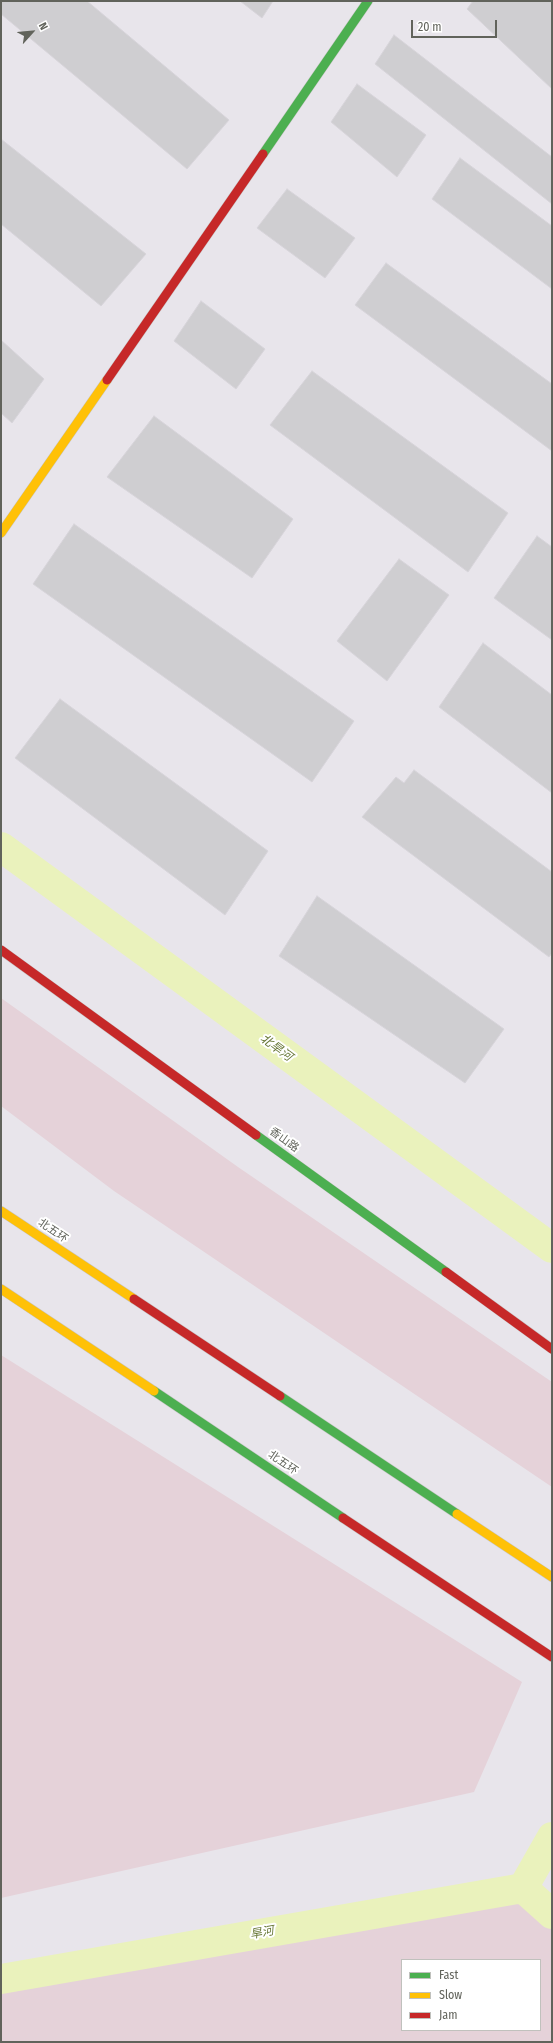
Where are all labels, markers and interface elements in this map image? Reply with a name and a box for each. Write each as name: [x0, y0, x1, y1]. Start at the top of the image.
north arrow: [12, 12, 52, 52]
scale bar: [413, 12, 499, 38]
text: N: [36, 20, 50, 32]
text: 20 m: [418, 20, 442, 34]
water label: 北旱河: [257, 1032, 295, 1064]
street label: 香山路: [267, 1125, 301, 1155]
street label: 北五环: [36, 1216, 70, 1246]
street label: 北五环: [266, 1448, 300, 1478]
water label: 旱河: [249, 1924, 275, 1942]
legend: [401, 1959, 541, 2031]
text: Fast: [439, 1968, 458, 1982]
text: Slow: [439, 1988, 462, 2002]
text: Jam: [439, 2008, 457, 2022]

